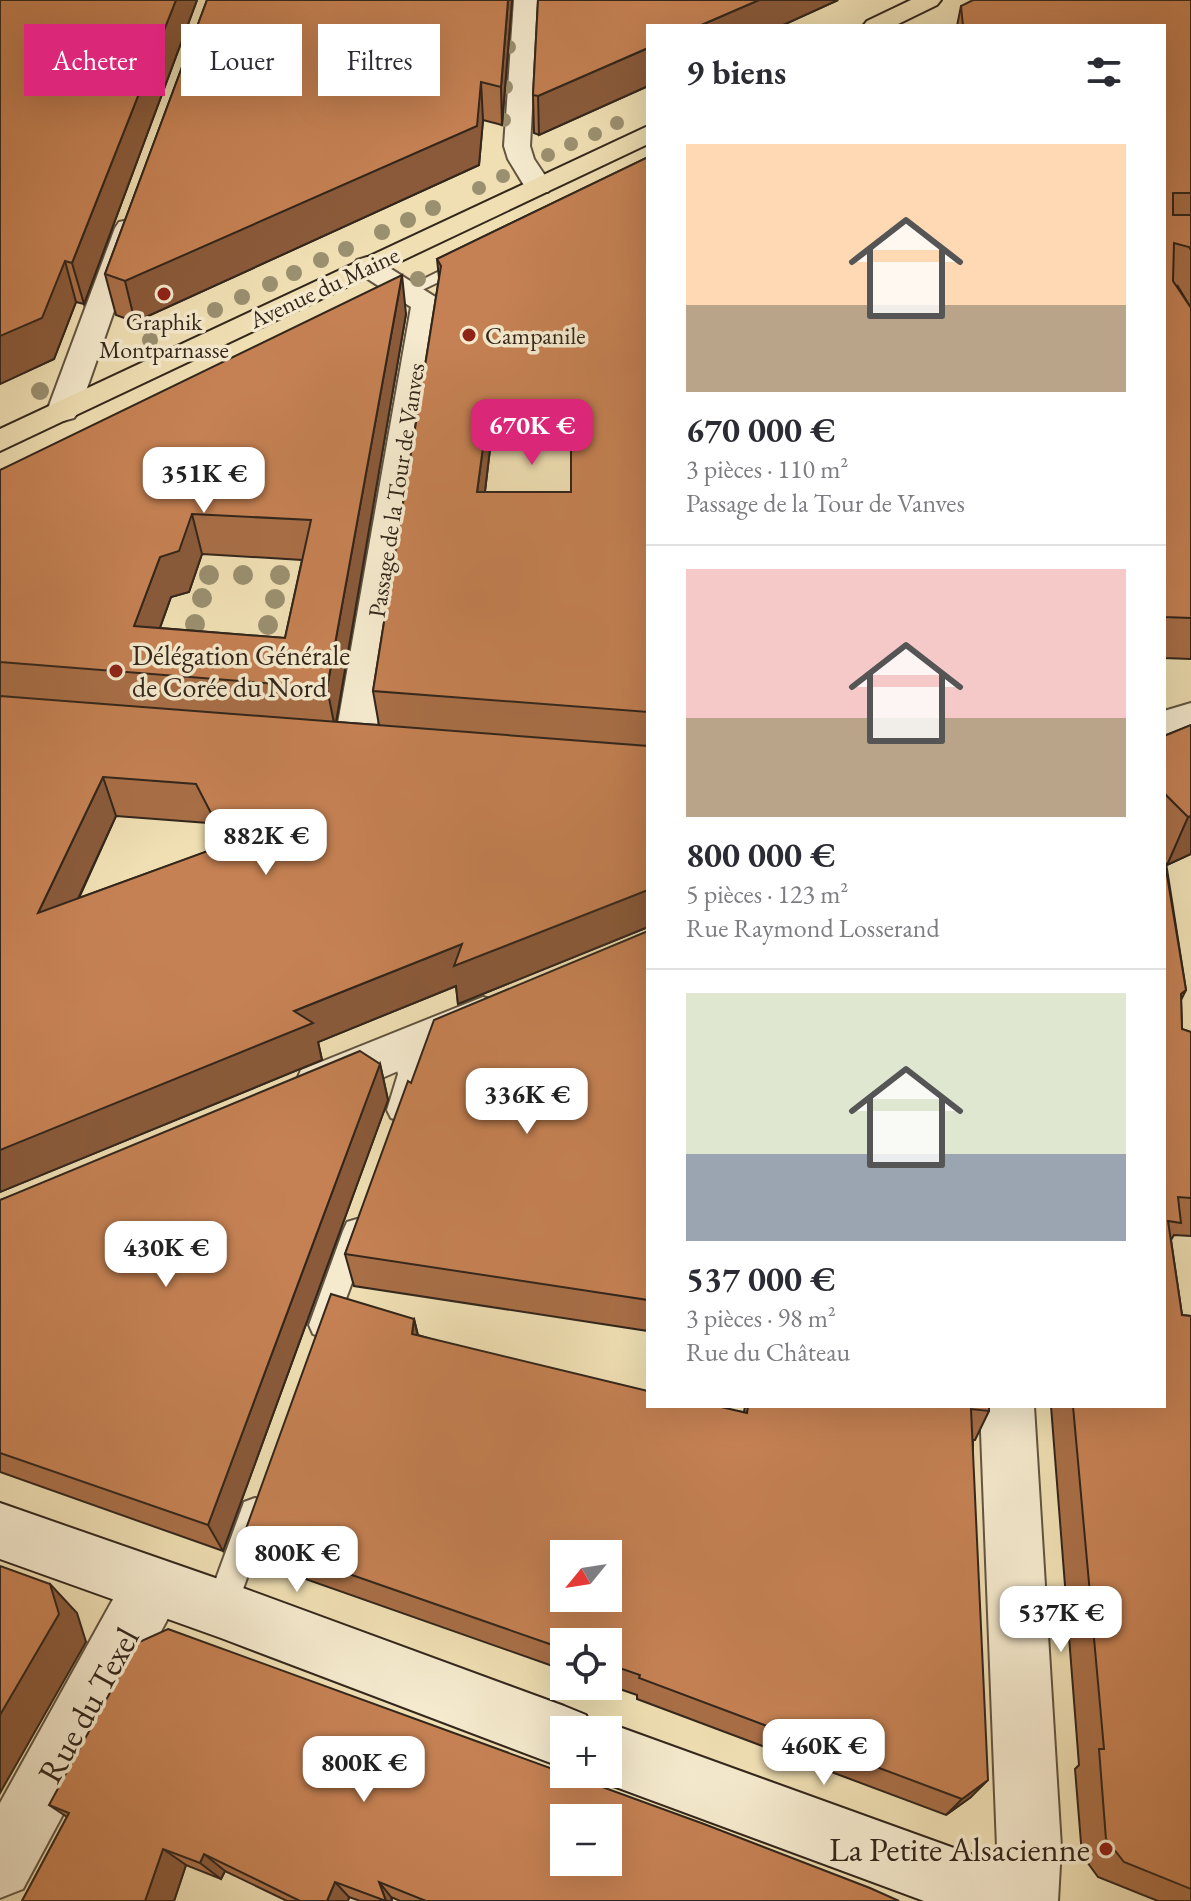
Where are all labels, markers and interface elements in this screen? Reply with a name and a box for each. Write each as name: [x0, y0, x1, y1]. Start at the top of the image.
chip: Acheter: [24, 24, 165, 96]
chip: Louer: [181, 24, 302, 96]
chip: Filtres: [318, 24, 440, 96]
text: 9 biens: [686, 50, 786, 94]
icon: filters: [1082, 50, 1126, 94]
icon: home: [834, 196, 978, 340]
street label: Avenue du Maine: [243, 239, 404, 336]
marker: Graphik Montparnasse: [155, 285, 173, 303]
place label: Graphik Montparnasse: [99, 306, 229, 365]
place label: Campanile: [485, 320, 586, 351]
marker: Campanile: [460, 326, 478, 344]
street label: Passage de la Tour de Vanves: [361, 360, 431, 620]
pin: 670K €: [467, 399, 597, 467]
text: 670K €: [489, 408, 575, 442]
text: 670 000 €: [686, 408, 835, 452]
pin: 351K €: [139, 447, 269, 515]
text: 3 pièces · 110 m²: [686, 452, 848, 486]
text: 351K €: [161, 456, 247, 490]
text: Passage de la Tour de Vanves: [686, 486, 965, 520]
icon: home: [834, 621, 978, 765]
place label: Délégation Générale de Corée du Nord: [132, 637, 350, 705]
marker: Délégation Générale de Corée du Nord: [107, 662, 125, 680]
pin: 882K €: [201, 809, 331, 877]
text: 882K €: [223, 818, 309, 852]
text: 800 000 €: [686, 833, 835, 877]
text: 5 pièces · 123 m²: [686, 877, 848, 911]
text: Rue Raymond Losserand: [686, 911, 940, 945]
icon: home: [834, 1045, 978, 1189]
pin: 336K €: [462, 1068, 592, 1136]
text: 336K €: [484, 1077, 570, 1111]
pin: 430K €: [101, 1221, 231, 1289]
text: 430K €: [123, 1230, 209, 1264]
text: 537 000 €: [686, 1257, 835, 1301]
text: 3 pièces · 98 m²: [686, 1301, 836, 1335]
text: Rue du Château: [686, 1335, 850, 1369]
pin: 800K €: [232, 1526, 362, 1594]
text: 800K €: [254, 1535, 340, 1569]
north arrow: [550, 1540, 622, 1612]
map controls: [550, 1540, 622, 1876]
pin: 537K €: [996, 1586, 1126, 1654]
text: 537K €: [1018, 1595, 1104, 1629]
street label: Rue du Texel: [27, 1619, 149, 1791]
button: locate: [550, 1628, 622, 1700]
button: +: [550, 1716, 622, 1788]
pin: 460K €: [759, 1719, 889, 1787]
text: 460K €: [781, 1728, 867, 1762]
pin: 800K €: [299, 1736, 429, 1804]
text: 800K €: [321, 1745, 407, 1779]
button: −: [550, 1804, 622, 1876]
place label: La Petite Alsacienne: [829, 1827, 1090, 1871]
marker: La Petite Alsacienne: [1097, 1840, 1115, 1858]

